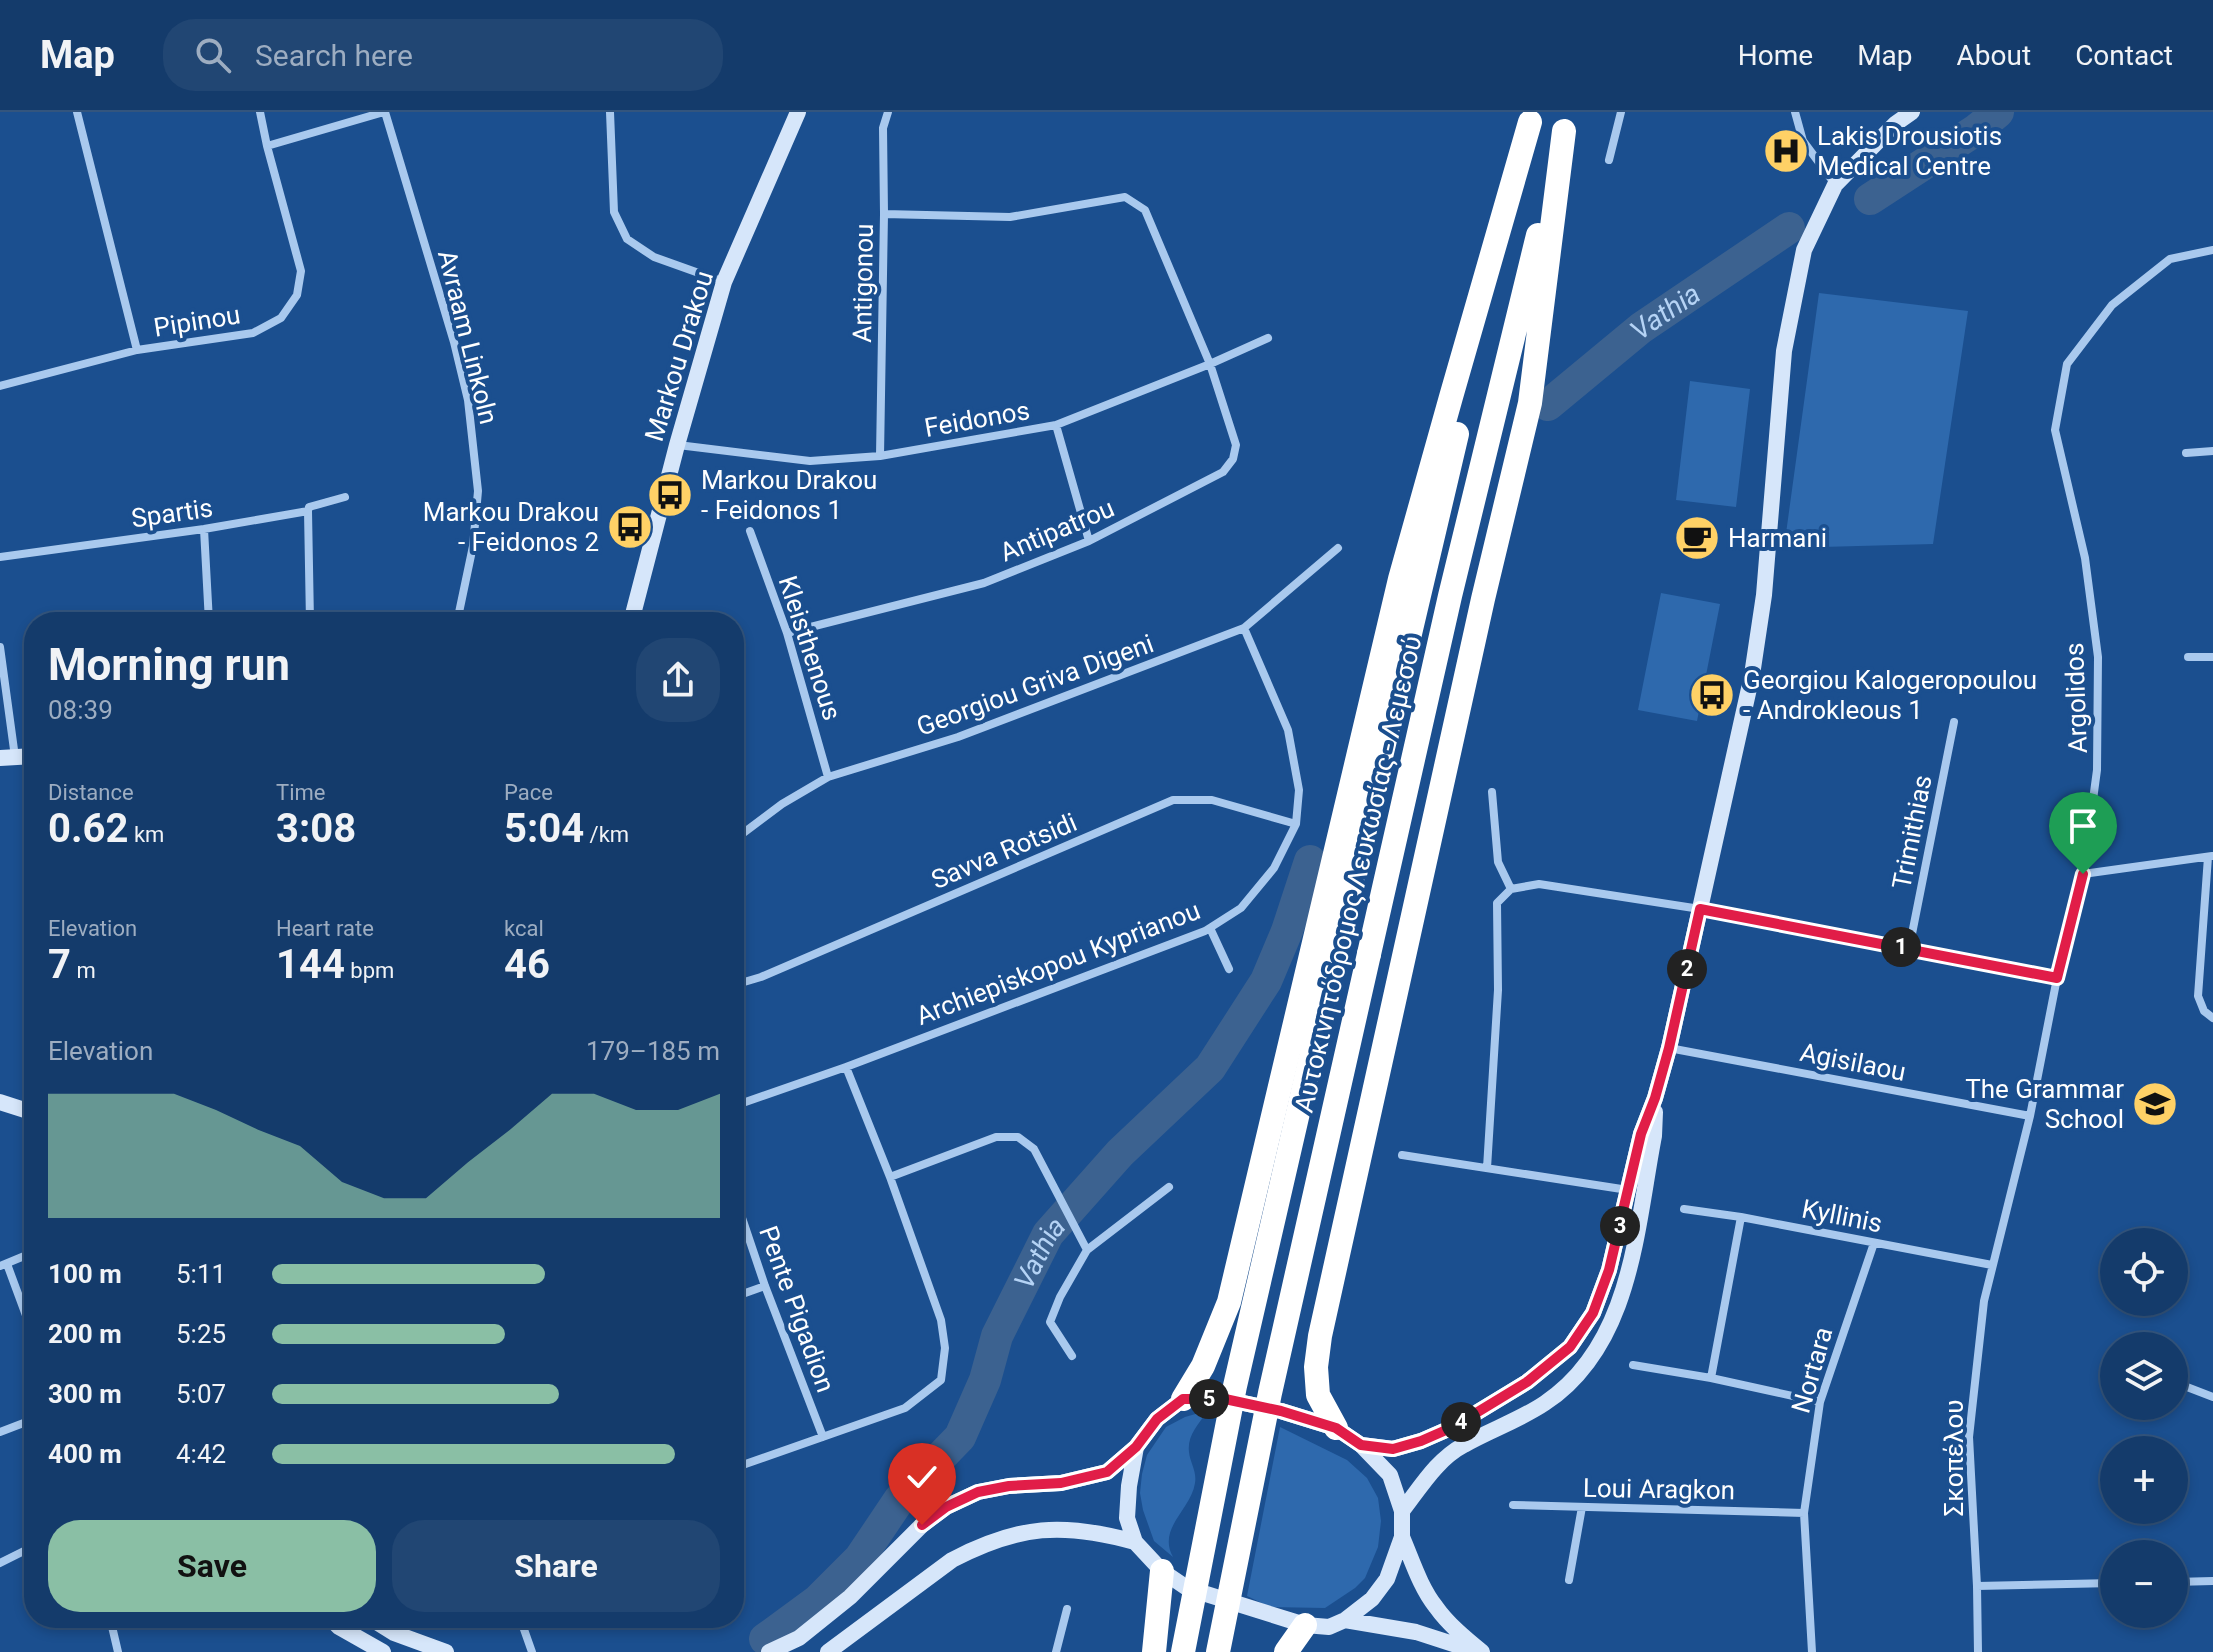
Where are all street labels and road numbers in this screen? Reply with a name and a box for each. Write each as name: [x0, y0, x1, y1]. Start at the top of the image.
street label: Antigonou: [847, 223, 879, 343]
street label: Avraam Linkoln: [432, 247, 504, 427]
street label: Markou Drakou: [639, 267, 719, 445]
street label: Pipinou: [152, 299, 242, 343]
street label: Feidonos: [922, 395, 1032, 443]
street label: Spartis: [129, 492, 215, 534]
street label: Antipatrou: [995, 493, 1119, 567]
street label: Kleisthenous: [773, 572, 847, 724]
street label: Georgiou Griva Digeni: [913, 628, 1157, 742]
street label: Αυτοκινητόδρομος Λευκωσίας - Λεμεσού: [1288, 633, 1428, 1115]
street label: Argolidos: [2059, 642, 2093, 754]
street label: Trimithias: [1886, 772, 1938, 892]
street label: Savva Rotsidi: [927, 807, 1081, 895]
street label: Archiepiskopou Kyprianou: [912, 895, 1204, 1031]
street label: Agisilaou: [1797, 1037, 1909, 1087]
street label: Kyllinis: [1799, 1194, 1885, 1238]
street label: Pente Pigadion: [753, 1222, 841, 1396]
street label: Nortara: [1785, 1324, 1839, 1416]
street label: Σκοπέλου: [1939, 1399, 1969, 1517]
street label: Loui Aragkon: [1583, 1473, 1735, 1505]

